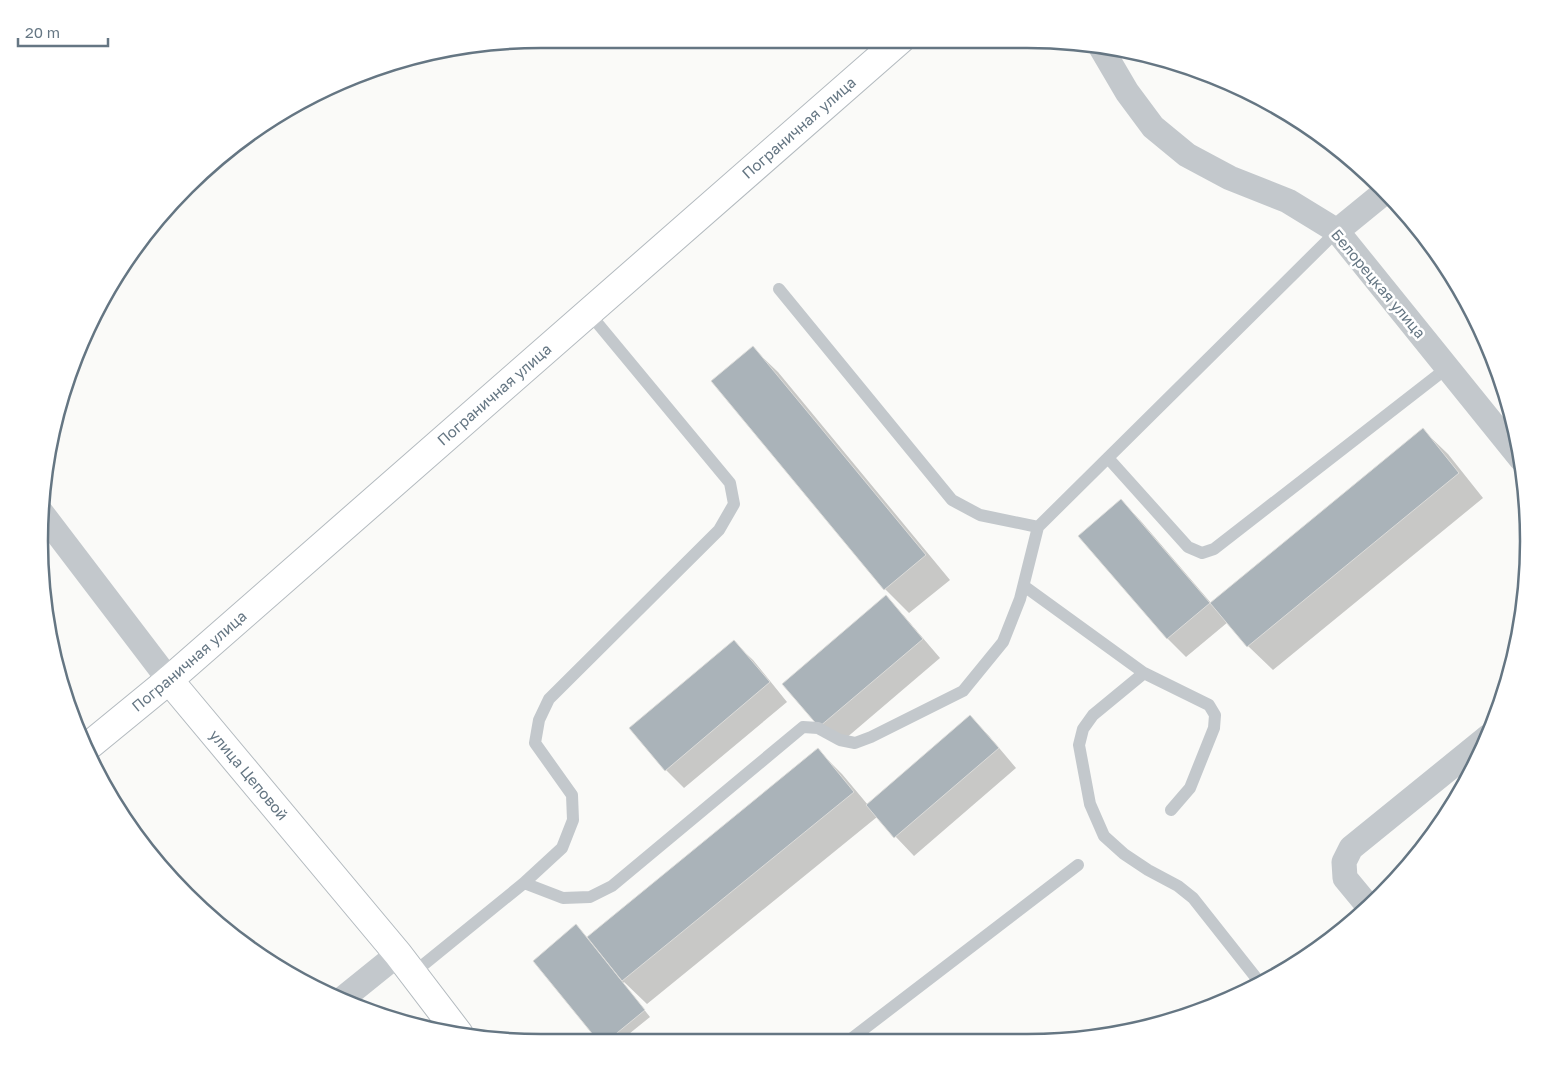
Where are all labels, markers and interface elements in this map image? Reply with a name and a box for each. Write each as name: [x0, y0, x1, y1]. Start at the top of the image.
scale bar: [18, 15, 108, 47]
text: 20 m: [25, 23, 60, 41]
street label: Пограничная улица: [738, 73, 859, 182]
street label: Белорецкая улица: [1328, 225, 1430, 342]
street label: Пограничная улица: [433, 339, 555, 449]
street label: Пограничная улица: [128, 606, 250, 715]
street label: улица Цеповой: [206, 726, 292, 823]

